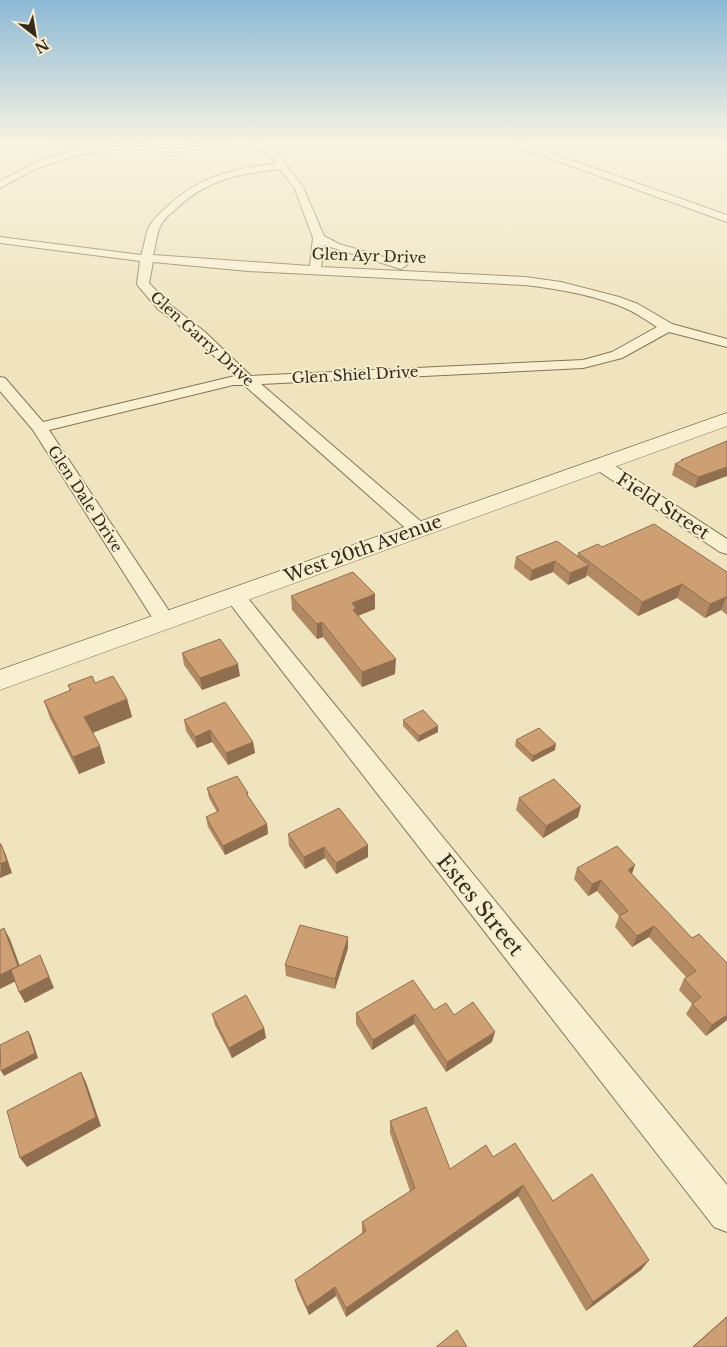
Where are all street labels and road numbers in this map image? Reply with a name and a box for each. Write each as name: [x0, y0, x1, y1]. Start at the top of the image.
street label: Glen Ayr Drive: [311, 244, 427, 267]
street label: Glen Garry Drive: [147, 287, 258, 390]
street label: Glen Shiel Drive: [291, 362, 419, 387]
street label: Glen Dale Drive: [44, 442, 127, 556]
street label: Field Street: [613, 468, 714, 544]
street label: West 20th Avenue: [280, 510, 445, 588]
street label: Estes Street: [431, 849, 529, 961]

